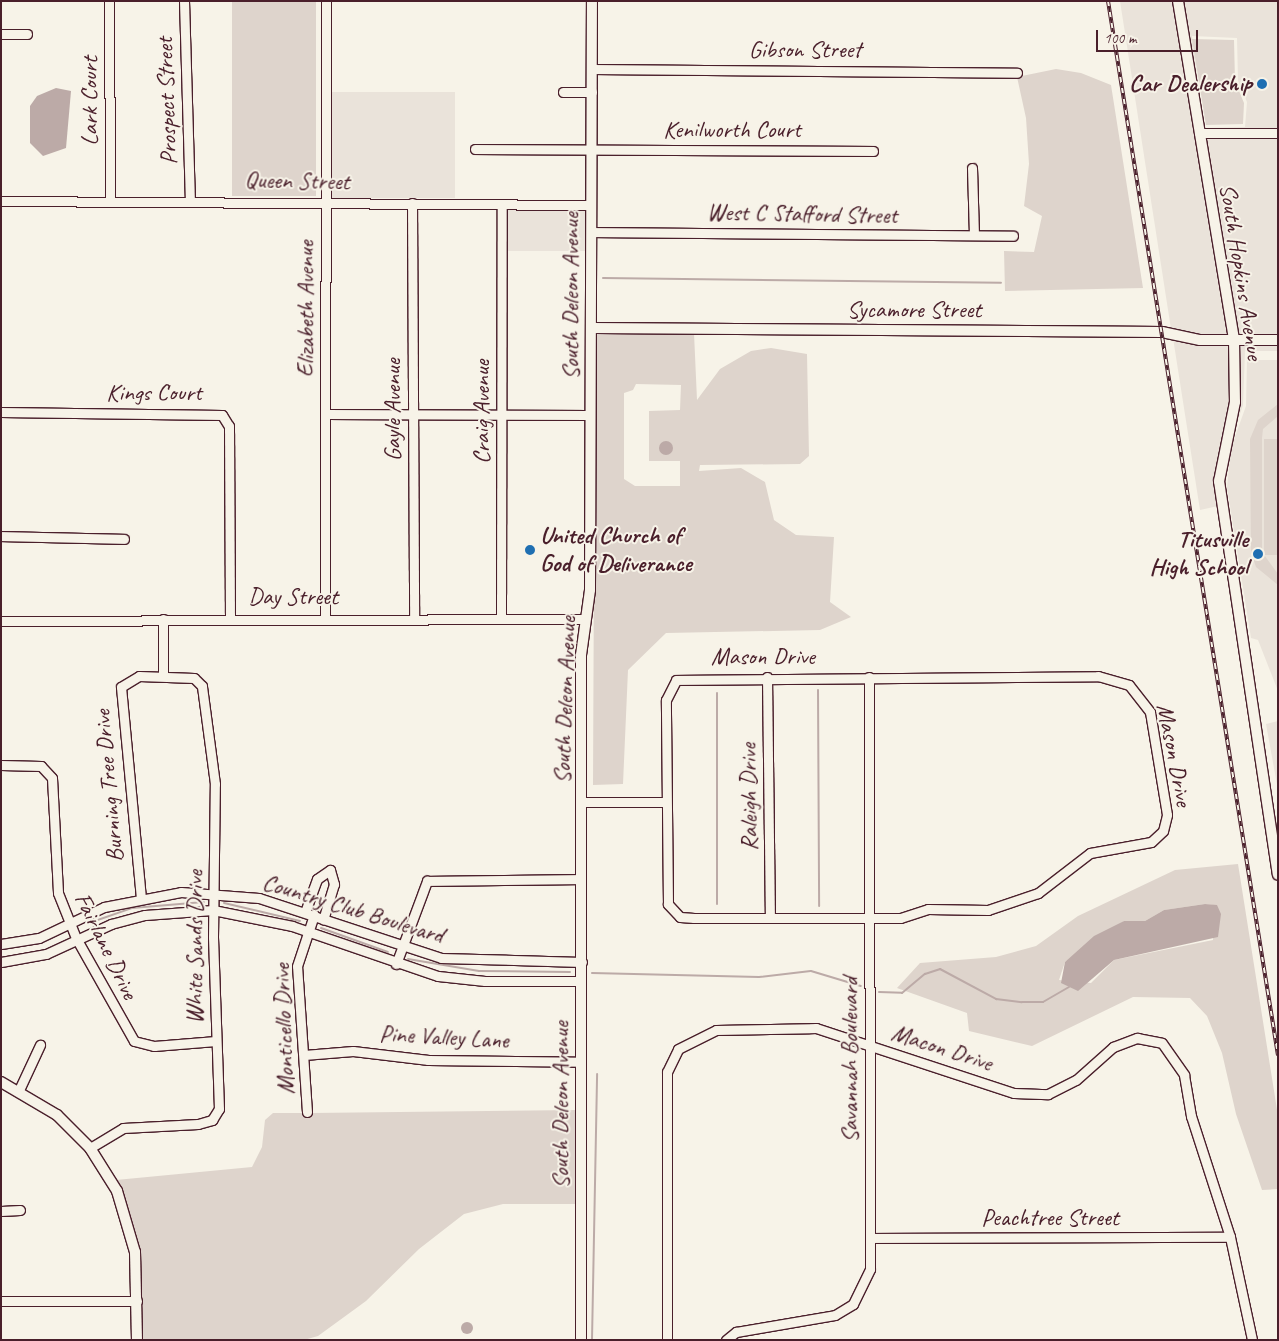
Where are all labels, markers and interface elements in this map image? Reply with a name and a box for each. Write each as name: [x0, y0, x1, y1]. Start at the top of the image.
scale bar: [1099, 20, 1202, 52]
text: 100 m: [1104, 29, 1136, 48]
street label: Gibson Street: [749, 36, 861, 64]
street label: Prospect Street: [150, 37, 184, 165]
street label: Lark Court: [76, 56, 104, 146]
place label: Car Dealership: [1129, 70, 1252, 98]
marker: Car Dealership: [1256, 78, 1268, 90]
street label: Kenilworth Court: [663, 116, 801, 144]
street label: Queen Street: [244, 166, 350, 196]
street label: South Hopkins Avenue: [1213, 182, 1269, 362]
street label: West C Stafford Street: [706, 198, 898, 230]
street label: South Deleon Avenue: [557, 212, 585, 380]
street label: Elizabeth Avenue: [292, 241, 320, 377]
street label: Sycamore Street: [847, 296, 981, 324]
street label: Gayle Avenue: [379, 359, 407, 461]
street label: Craig Avenue: [468, 360, 496, 464]
street label: Kings Court: [106, 379, 202, 407]
place label: United Church of God of Deliverance: [540, 522, 692, 578]
place label: Titusville High School: [1151, 526, 1248, 582]
marker: United Church of God of Deliverance: [524, 544, 536, 556]
marker: Titusville High School: [1252, 548, 1264, 560]
street label: Day Street: [248, 583, 338, 611]
street label: South Deleon Avenue: [548, 616, 582, 784]
street label: Mason Drive: [711, 643, 815, 671]
street label: Mason Drive: [1150, 701, 1198, 809]
street label: Burning Tree Drive: [88, 709, 130, 863]
street label: Raleigh Drive: [734, 743, 764, 851]
street label: Country Club Boulevard: [258, 868, 448, 950]
street label: White Sands Drive: [181, 870, 209, 1024]
street label: Fairlane Drive: [68, 888, 144, 1004]
street label: Monticello Drive: [267, 963, 301, 1095]
street label: Savannah Boulevard: [836, 977, 864, 1143]
street label: Macon Drive: [888, 1018, 996, 1078]
street label: Pine Valley Lane: [378, 1019, 510, 1055]
street label: South Deleon Avenue: [547, 1021, 575, 1189]
street label: Peachtree Street: [981, 1204, 1119, 1232]

